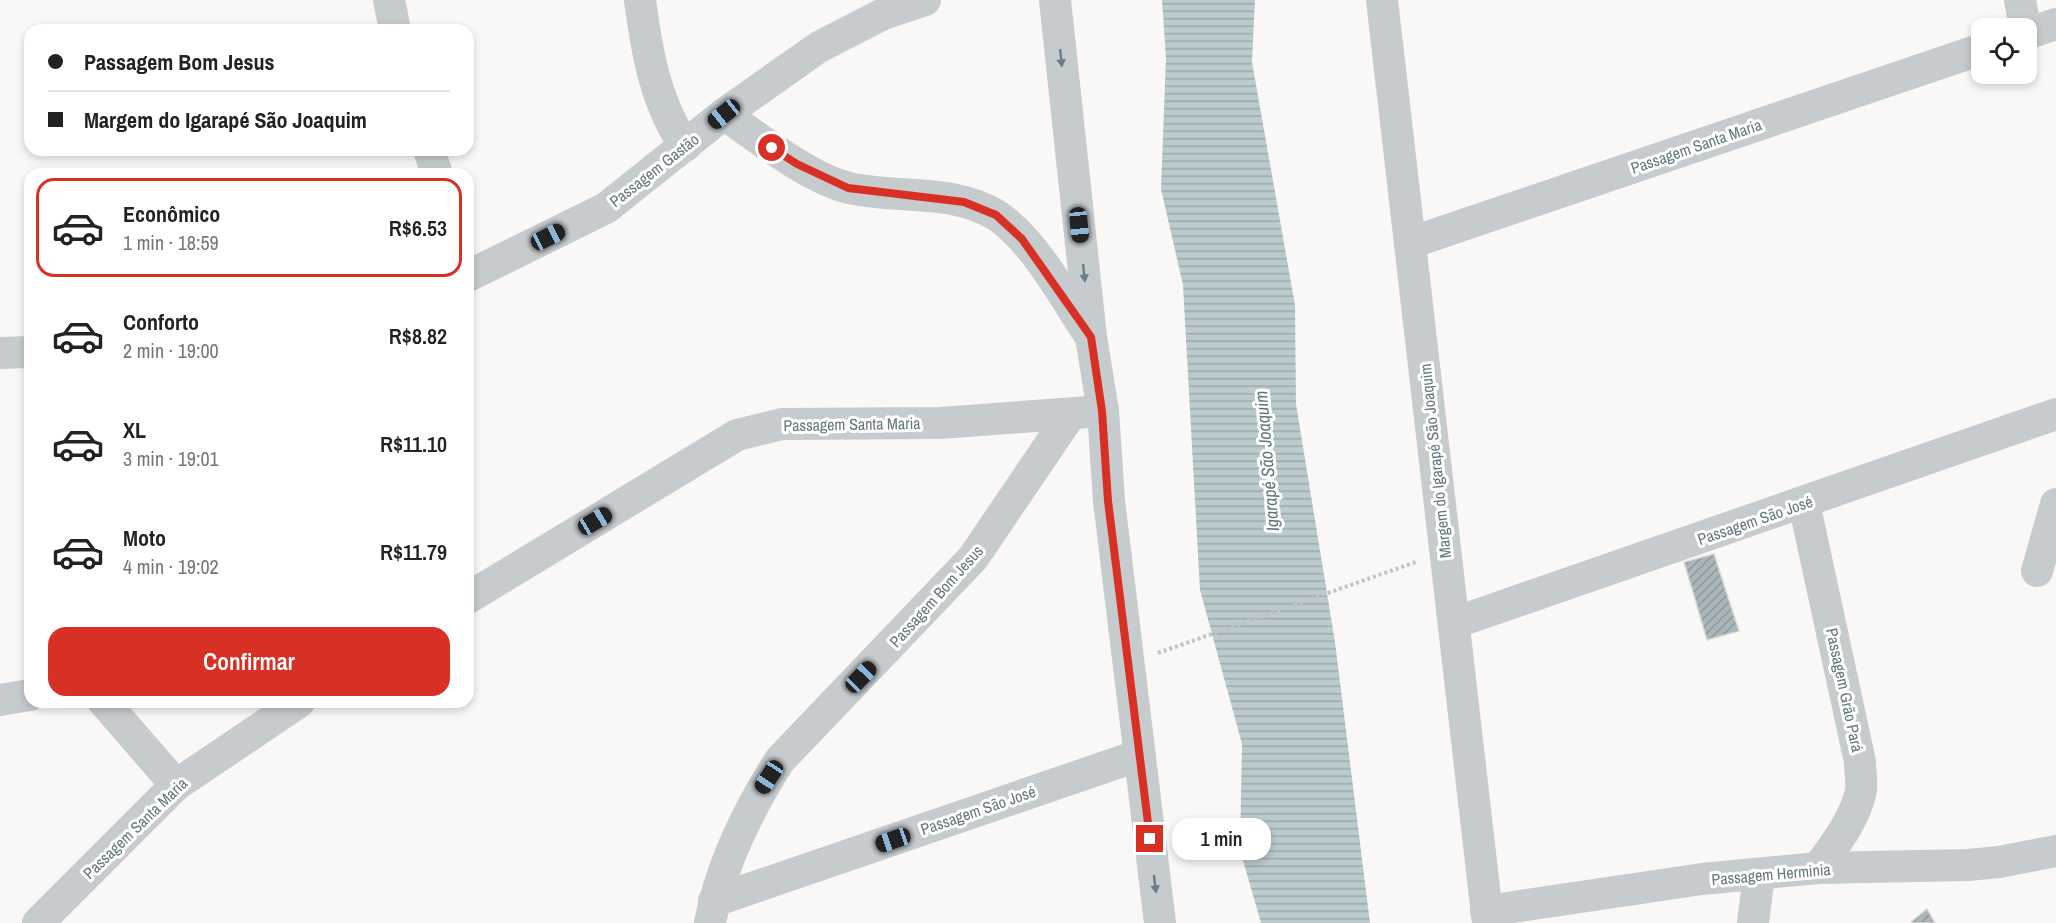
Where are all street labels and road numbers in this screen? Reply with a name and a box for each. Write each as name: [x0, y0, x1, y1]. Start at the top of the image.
street label: Passagem Santa Maria: [1628, 113, 1765, 179]
street label: Passagem Gastão: [605, 128, 703, 212]
street label: Margem do Igarapé São Joaquim: [1414, 363, 1456, 559]
street label: Passagem Santa Maria: [783, 412, 921, 436]
street label: Passagem São José: [1695, 490, 1815, 550]
street label: Passagem Bom Jesus: [884, 540, 988, 652]
street label: Passagem Grão Pará: [1821, 626, 1869, 755]
street label: Passagem Santa Maria: [78, 772, 192, 884]
street label: Passagem São José: [918, 780, 1038, 840]
street label: Passagem Herminia: [1710, 858, 1832, 890]

